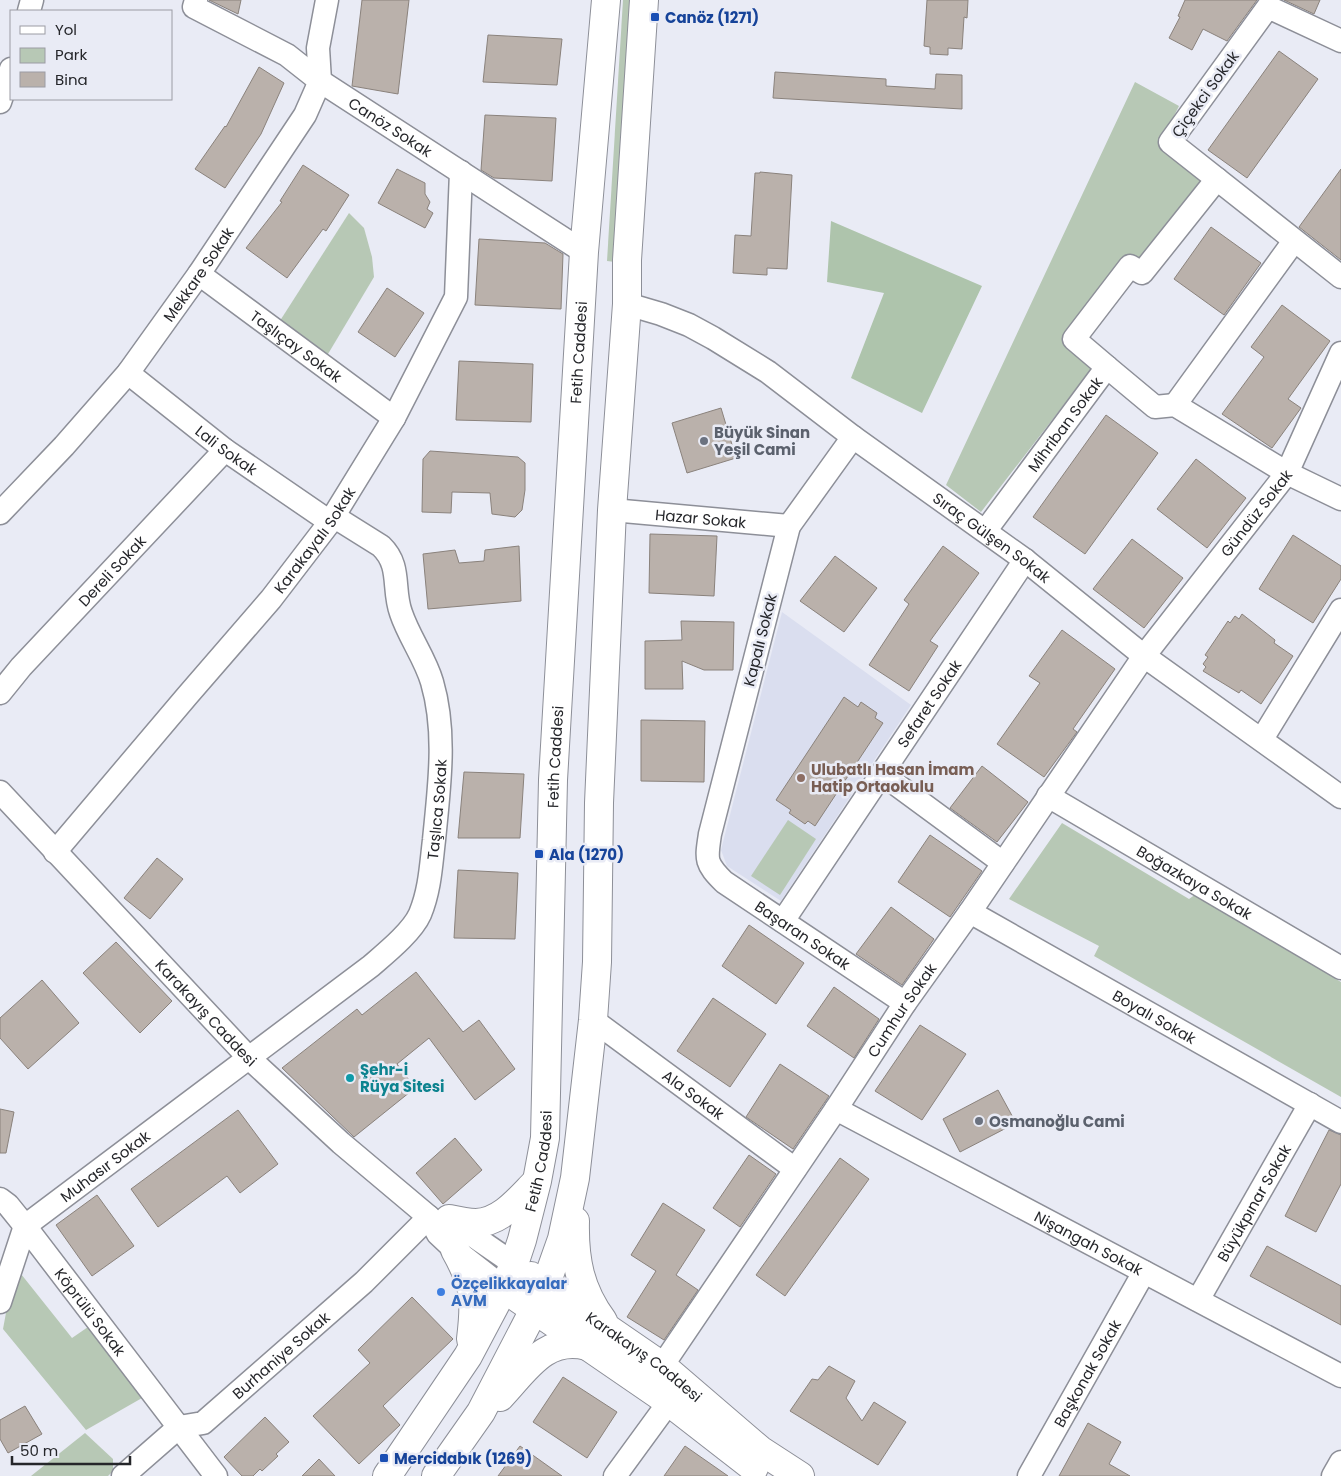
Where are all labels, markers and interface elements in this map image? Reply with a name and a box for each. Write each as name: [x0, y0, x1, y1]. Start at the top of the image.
place label: Canöz (1271): [665, 7, 759, 28]
legend: [10, 10, 172, 100]
marker: Canöz (1271): [649, 11, 661, 23]
text: Yol: [55, 19, 77, 40]
text: Park: [55, 44, 87, 65]
street label: Çiçekci Sokak: [1166, 46, 1244, 142]
text: Bina: [55, 69, 88, 90]
street label: Canöz Sokak: [345, 92, 437, 162]
street label: Mekkare Sokak: [158, 222, 238, 326]
street label: Fetih Caddesi: [565, 301, 592, 404]
street label: Taşlıçay Sokak: [246, 305, 347, 387]
street label: Mihriban Sokak: [1022, 372, 1107, 476]
street label: Lali Sokak: [191, 420, 262, 480]
place label: Büyük Sinan Yeşil Cami: [714, 422, 810, 460]
marker: Büyük Sinan Yeşil Cami: [698, 435, 710, 447]
street label: Gündüz Sokak: [1215, 465, 1297, 561]
street label: Karakayalı Sokak: [269, 482, 360, 598]
street label: Sıraç Gülşen Sokak: [929, 487, 1056, 588]
street label: Hazar Sokak: [654, 503, 747, 533]
street label: Dereli Sokak: [73, 530, 151, 610]
street label: Kapalı Sokak: [738, 591, 782, 689]
street label: Sefaret Sokak: [892, 655, 966, 751]
street label: Fetih Caddesi: [542, 705, 568, 808]
street label: Taşlıca Sokak: [421, 759, 451, 861]
place label: Ulubatlı Hasan İmam Hatip Ortaokulu: [811, 759, 974, 797]
marker: Ulubatlı Hasan İmam Hatip Ortaokulu: [795, 772, 807, 784]
street label: Boğazkaya Sokak: [1133, 840, 1256, 924]
place label: Ala (1270): [549, 844, 624, 865]
marker: Ala (1270): [533, 848, 545, 860]
street label: Başaran Sokak: [751, 895, 855, 974]
street label: Karakayış Caddesi: [151, 954, 262, 1071]
street label: Cumhur Sokak: [862, 958, 941, 1061]
street label: Boyalı Sokak: [1109, 984, 1200, 1049]
place label: Şehr-i Rüya Sitesi: [360, 1059, 445, 1097]
street label: Ala Sokak: [658, 1064, 729, 1124]
marker: Şehr-i Rüya Sitesi: [344, 1072, 356, 1084]
street label: Fetih Caddesi: [519, 1110, 556, 1214]
place label: Osmanoğlu Cami: [989, 1111, 1125, 1132]
marker: Osmanoğlu Cami: [973, 1115, 985, 1127]
street label: Muhasır Sokak: [56, 1125, 154, 1207]
street label: Büyükpınar Sokak: [1212, 1140, 1296, 1265]
street label: Nişangah Sokak: [1031, 1205, 1147, 1280]
street label: Köprülü Sokak: [50, 1264, 131, 1360]
place label: Özçelikkayalar AVM: [451, 1273, 567, 1311]
marker: Özçelikkayalar AVM: [435, 1286, 447, 1298]
street label: Burhaniye Sokak: [227, 1306, 334, 1403]
street label: Karakayış Caddesi: [582, 1307, 707, 1406]
street label: Başkonak Sokak: [1048, 1316, 1126, 1431]
scale bar: [12, 1434, 130, 1466]
text: 50 m: [20, 1440, 58, 1461]
place label: Mercidabık (1269): [394, 1448, 532, 1469]
marker: Mercidabık (1269): [378, 1452, 390, 1464]

